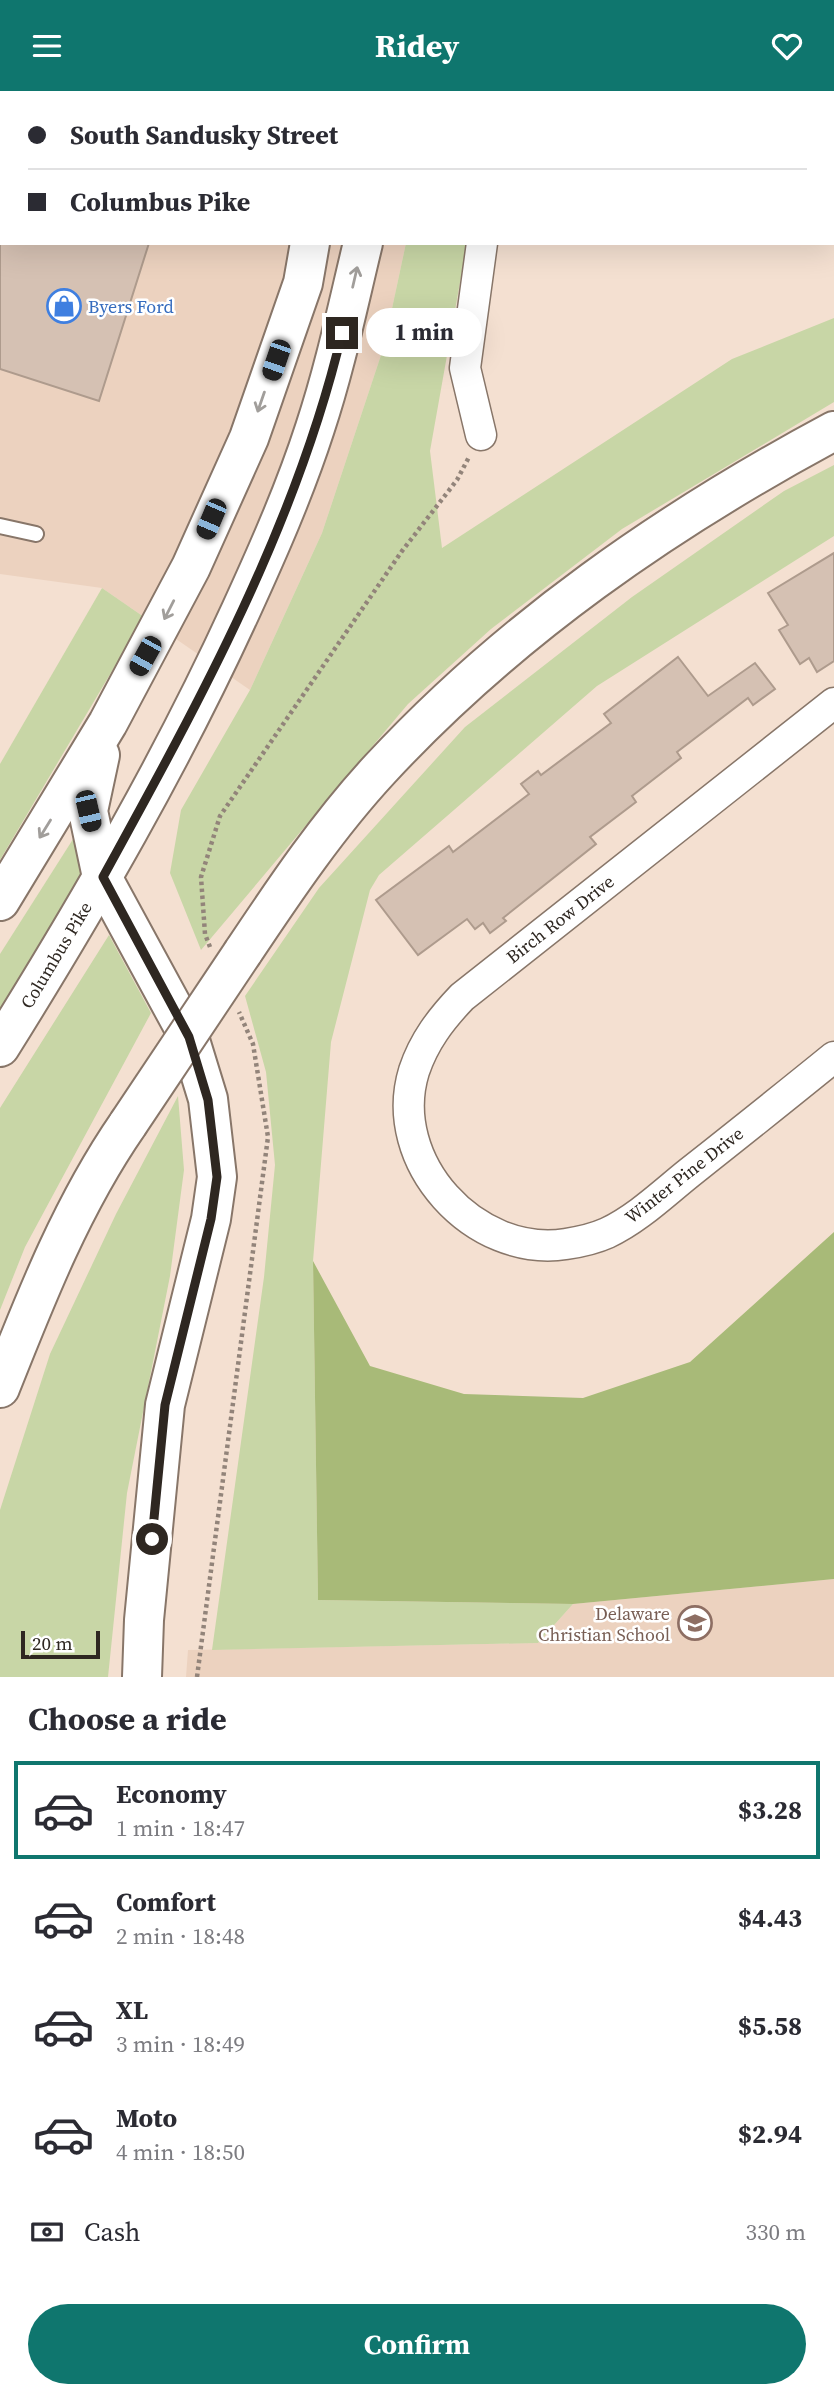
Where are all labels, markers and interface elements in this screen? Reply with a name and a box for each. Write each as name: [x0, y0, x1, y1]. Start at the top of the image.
text: Ridey: [375, 24, 459, 68]
icon: menu: [28, 27, 66, 65]
icon: heart: [768, 27, 806, 65]
text: South Sandusky Street: [70, 117, 338, 153]
text: Columbus Pike: [70, 184, 250, 220]
one-way arrow: [349, 266, 362, 289]
shop icon: Byers Ford: [45, 287, 83, 325]
place label: Byers Ford: [88, 294, 174, 319]
callout: 1 min: [366, 309, 482, 357]
text: 1 min: [394, 316, 454, 348]
route end: [326, 317, 358, 349]
car: [260, 337, 293, 383]
one-way arrow: [254, 390, 266, 412]
car: [194, 496, 229, 542]
one-way arrow: [162, 599, 176, 619]
car: [126, 633, 165, 679]
car: [74, 788, 103, 834]
one-way arrow: [37, 818, 51, 838]
street label: Birch Row Drive: [501, 869, 619, 969]
street label: Columbus Pike: [14, 897, 98, 1013]
street label: Winter Pine Drive: [620, 1121, 748, 1229]
route start: [136, 1523, 168, 1555]
place label: Delaware Christian School: [538, 1601, 670, 1647]
school or university icon: Delaware Christian School: [676, 1604, 714, 1642]
scale bar: [21, 1628, 100, 1660]
text: 20 m: [32, 1630, 73, 1656]
text: Choose a ride: [28, 1697, 227, 1741]
text: Economy: [116, 1776, 227, 1812]
icon: car: [32, 1779, 95, 1842]
text: $3.28: [738, 1792, 802, 1828]
text: 1 min · 18:47: [116, 1812, 245, 1844]
text: Comfort: [116, 1884, 216, 1920]
icon: car: [32, 1887, 95, 1950]
text: $4.43: [738, 1900, 802, 1936]
text: 2 min · 18:48: [116, 1920, 245, 1952]
text: XL: [116, 1992, 148, 2028]
icon: car: [32, 1995, 95, 2058]
text: $5.58: [738, 2008, 802, 2044]
text: 3 min · 18:49: [116, 2028, 245, 2060]
text: Moto: [116, 2100, 177, 2136]
icon: car: [32, 2103, 95, 2166]
text: $2.94: [738, 2116, 802, 2152]
text: 4 min · 18:50: [116, 2136, 245, 2168]
icon: cash: [28, 2213, 66, 2251]
text: Cash: [84, 2214, 140, 2250]
text: 330 m: [745, 2216, 806, 2248]
button: Confirm: [28, 2304, 806, 2384]

